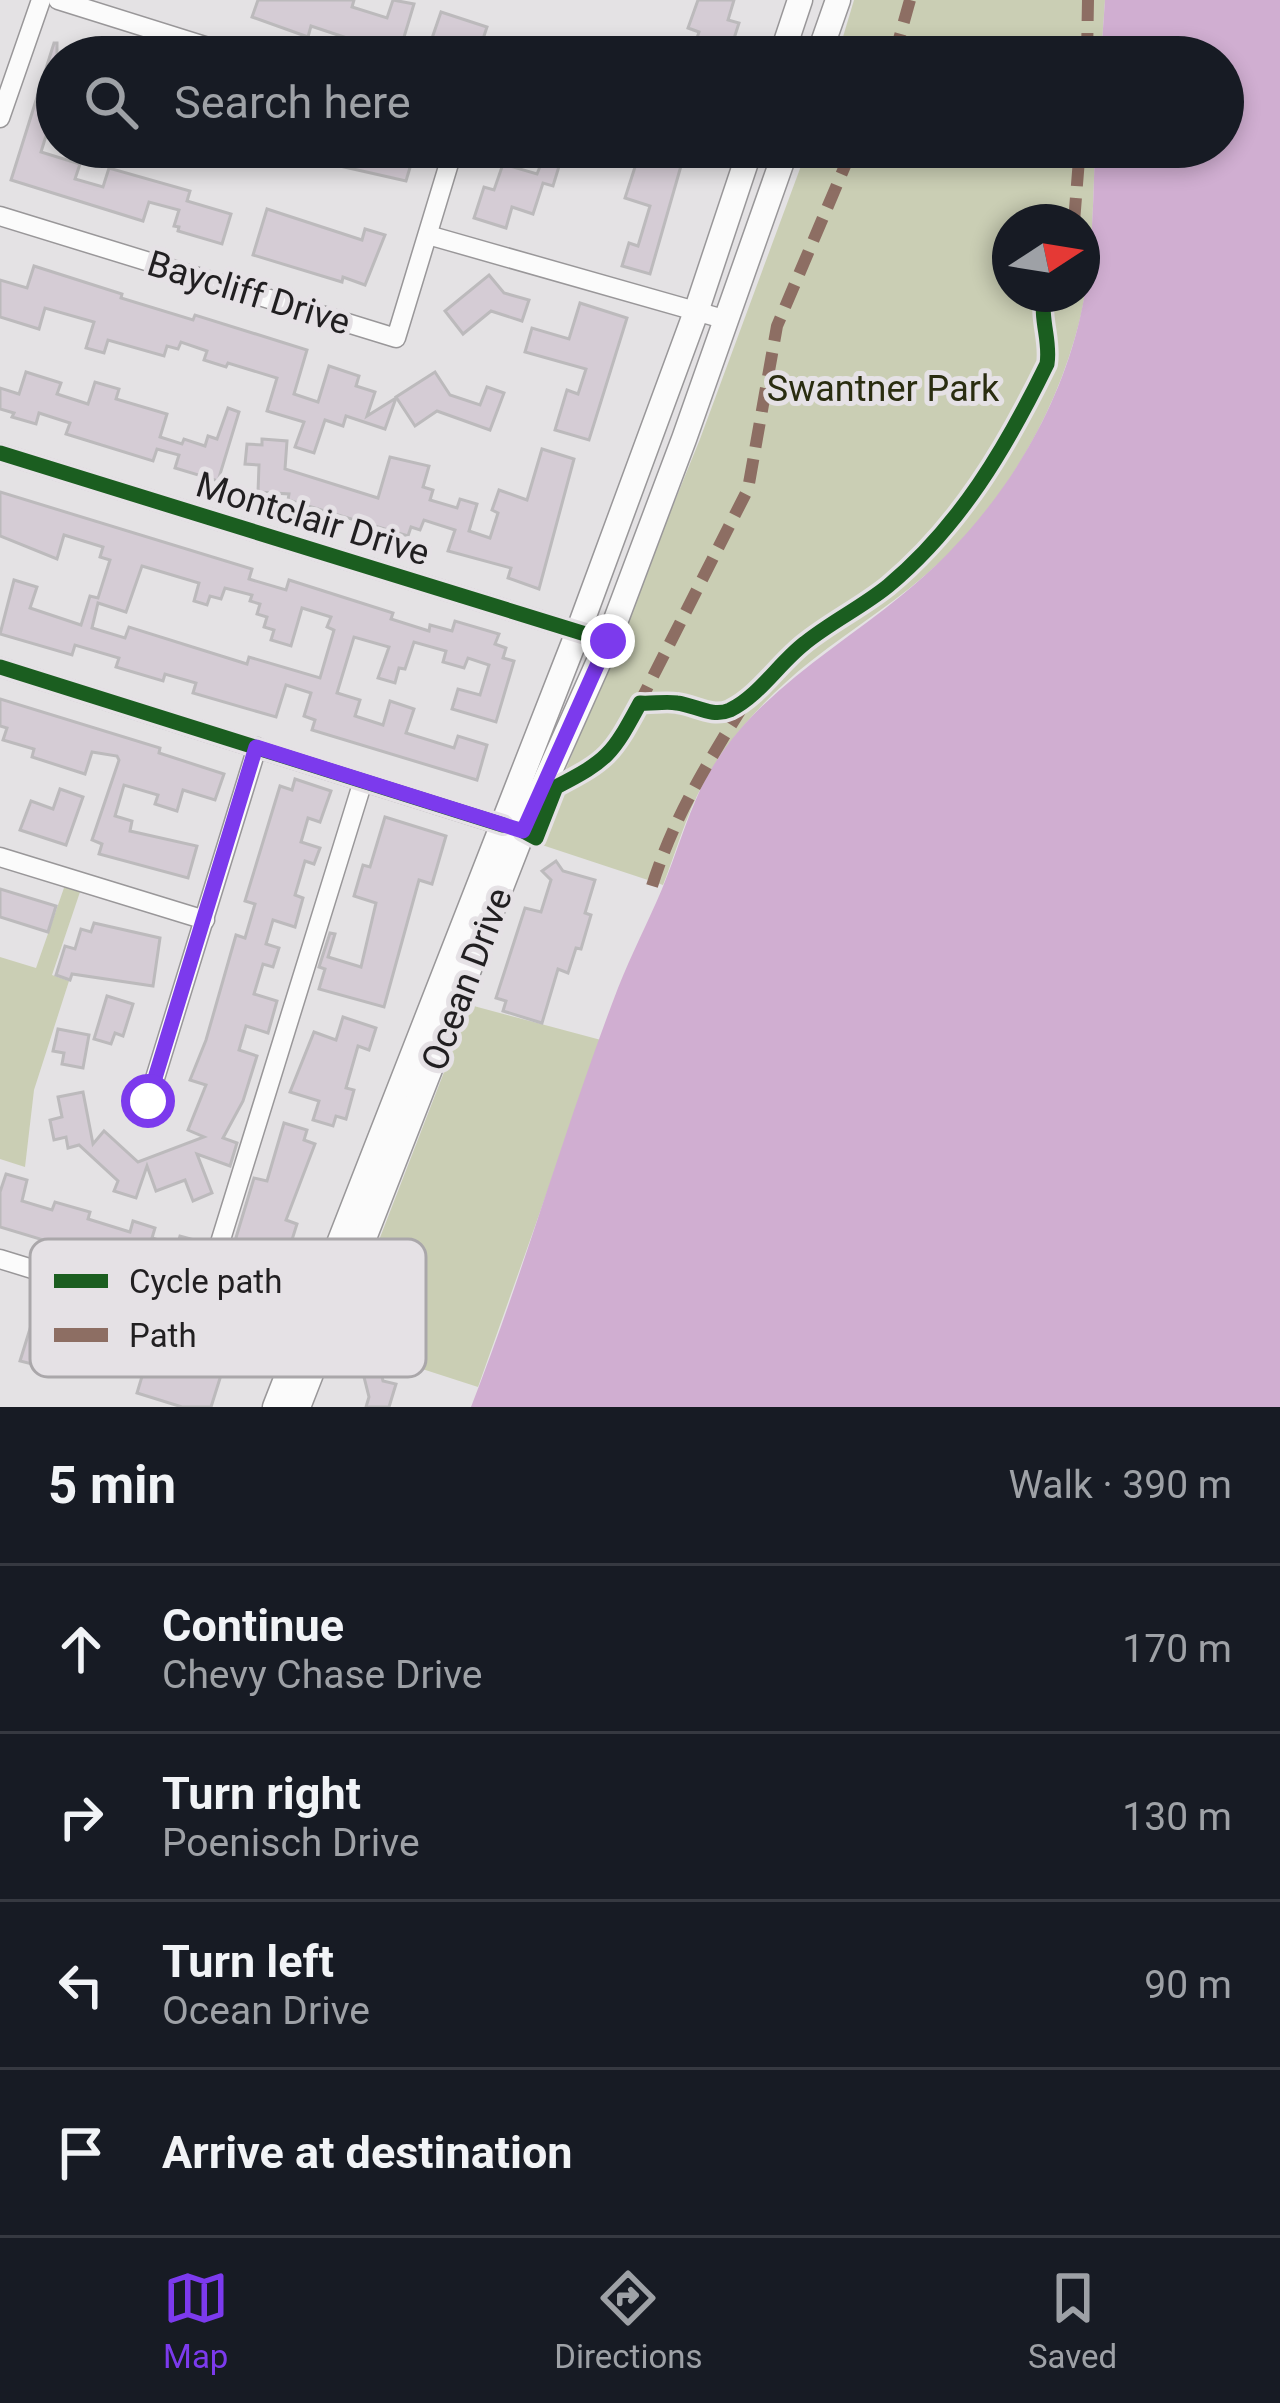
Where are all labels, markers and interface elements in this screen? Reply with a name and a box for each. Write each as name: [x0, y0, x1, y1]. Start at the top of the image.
search box: [36, 36, 1244, 168]
icon: search: [78, 69, 144, 135]
text: Search here: [174, 76, 411, 129]
north arrow: [992, 204, 1100, 312]
street label: Baycliff Drive: [142, 242, 355, 344]
park label: Swantner Park: [767, 368, 1000, 410]
street label: Montclair Drive: [191, 464, 434, 574]
route end: [581, 614, 635, 668]
street label: Ocean Drive: [413, 882, 521, 1077]
route start: [121, 1074, 175, 1128]
legend: [30, 1239, 426, 1377]
text: Cycle path: [129, 1262, 282, 1301]
text: Path: [129, 1316, 197, 1355]
text: 5 min: [48, 1456, 176, 1515]
text: Walk · 390 m: [1008, 1462, 1232, 1508]
text: Continue: [162, 1599, 344, 1652]
icon: ahead: [48, 1616, 114, 1682]
text: 170 m: [1122, 1626, 1232, 1672]
text: Chevy Chase Drive: [162, 1652, 483, 1698]
text: Turn right: [162, 1767, 361, 1820]
icon: right: [48, 1784, 114, 1850]
text: 130 m: [1122, 1794, 1232, 1840]
text: Poenisch Drive: [162, 1820, 420, 1866]
text: Turn left: [162, 1935, 334, 1988]
icon: left: [48, 1952, 114, 2018]
text: 90 m: [1144, 1962, 1232, 2008]
text: Ocean Drive: [162, 1988, 370, 2034]
icon: arrive: [48, 2120, 114, 2186]
text: Arrive at destination: [162, 2126, 573, 2179]
tab: Map: [163, 2265, 229, 2376]
tab: Directions: [554, 2265, 703, 2376]
tab: Saved: [1028, 2265, 1117, 2376]

